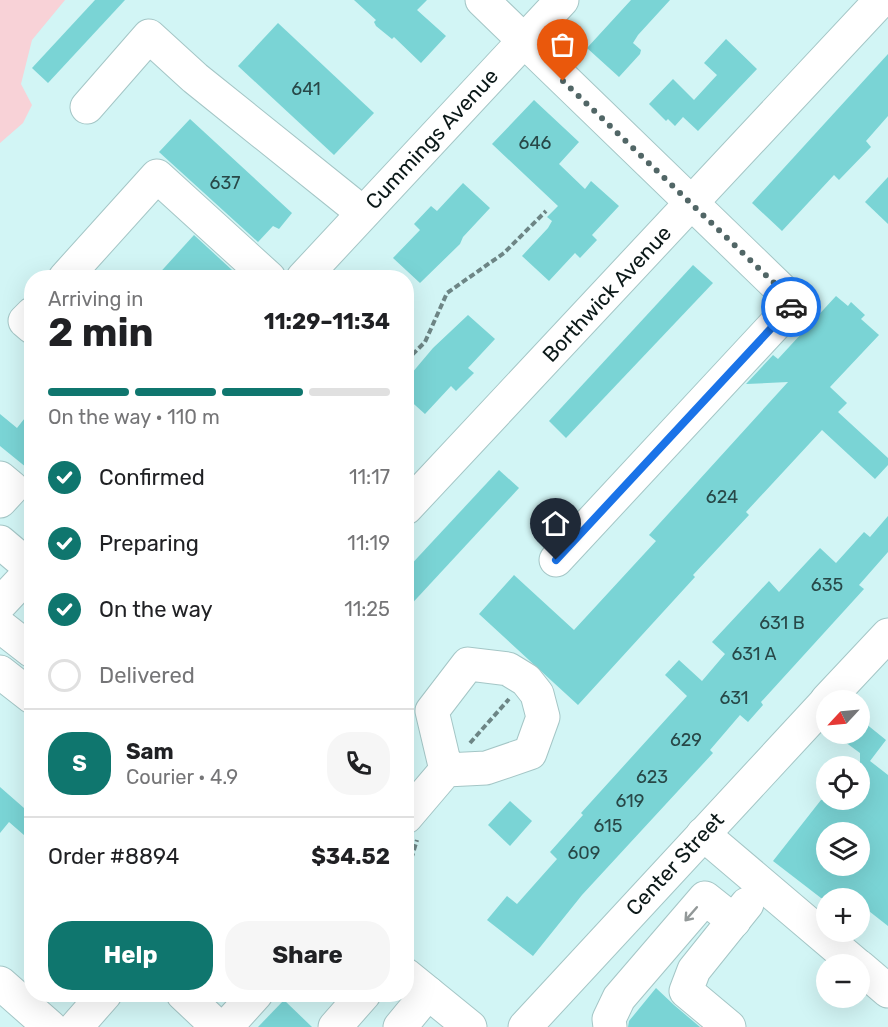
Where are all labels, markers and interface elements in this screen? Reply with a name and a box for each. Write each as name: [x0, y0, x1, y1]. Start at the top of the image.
pin: [537, 19, 588, 81]
icon: bag: [546, 28, 579, 61]
street label: Cummings Avenue: [360, 63, 503, 214]
house number: 641: [291, 78, 321, 100]
house number: 646: [519, 132, 552, 154]
house number: 637: [210, 172, 240, 194]
street label: Borthwick Avenue: [537, 220, 676, 367]
courier: [761, 277, 821, 337]
text: Arriving in: [48, 287, 143, 311]
icon: car: [775, 291, 808, 324]
text: 11:29–11:34: [264, 308, 390, 335]
text: 2 min: [48, 310, 154, 356]
text: On the way · 110 m: [48, 405, 220, 429]
icon: check: [48, 461, 81, 494]
text: Confirmed: [99, 464, 205, 491]
text: 11:17: [349, 465, 390, 489]
house number: 624: [706, 486, 738, 508]
pin: [530, 498, 581, 560]
icon: home: [539, 507, 572, 540]
icon: check: [48, 527, 81, 560]
text: Preparing: [99, 530, 199, 557]
text: 11:19: [347, 531, 390, 555]
house number: 635: [811, 574, 843, 596]
icon: check: [48, 593, 81, 626]
text: On the way: [99, 596, 213, 623]
text: 11:25: [344, 597, 390, 621]
house number: 631 B: [759, 612, 805, 634]
house number: 631 A: [731, 643, 777, 665]
text: Delivered: [99, 662, 195, 689]
house number: 631: [719, 687, 749, 709]
north arrow: [816, 690, 870, 744]
map controls: [816, 690, 870, 1008]
house number: 629: [670, 729, 702, 751]
button: phone: [327, 732, 390, 795]
text: Sam: [126, 738, 174, 765]
text: S: [72, 750, 87, 777]
button: locate: [816, 756, 870, 810]
text: Courier · 4.9: [126, 765, 238, 789]
house number: 623: [636, 766, 668, 788]
house number: 619: [616, 790, 644, 812]
street label: Center Street: [621, 807, 729, 920]
house number: 615: [594, 815, 622, 837]
button: layers: [816, 822, 870, 876]
house number: 609: [568, 842, 600, 864]
text: Order #8894: [48, 843, 179, 870]
text: $34.52: [311, 843, 390, 870]
button: +: [816, 888, 870, 942]
one-way arrow: [684, 906, 698, 921]
button: Help: [48, 921, 213, 990]
button: Share: [225, 921, 390, 990]
button: −: [816, 954, 870, 1008]

